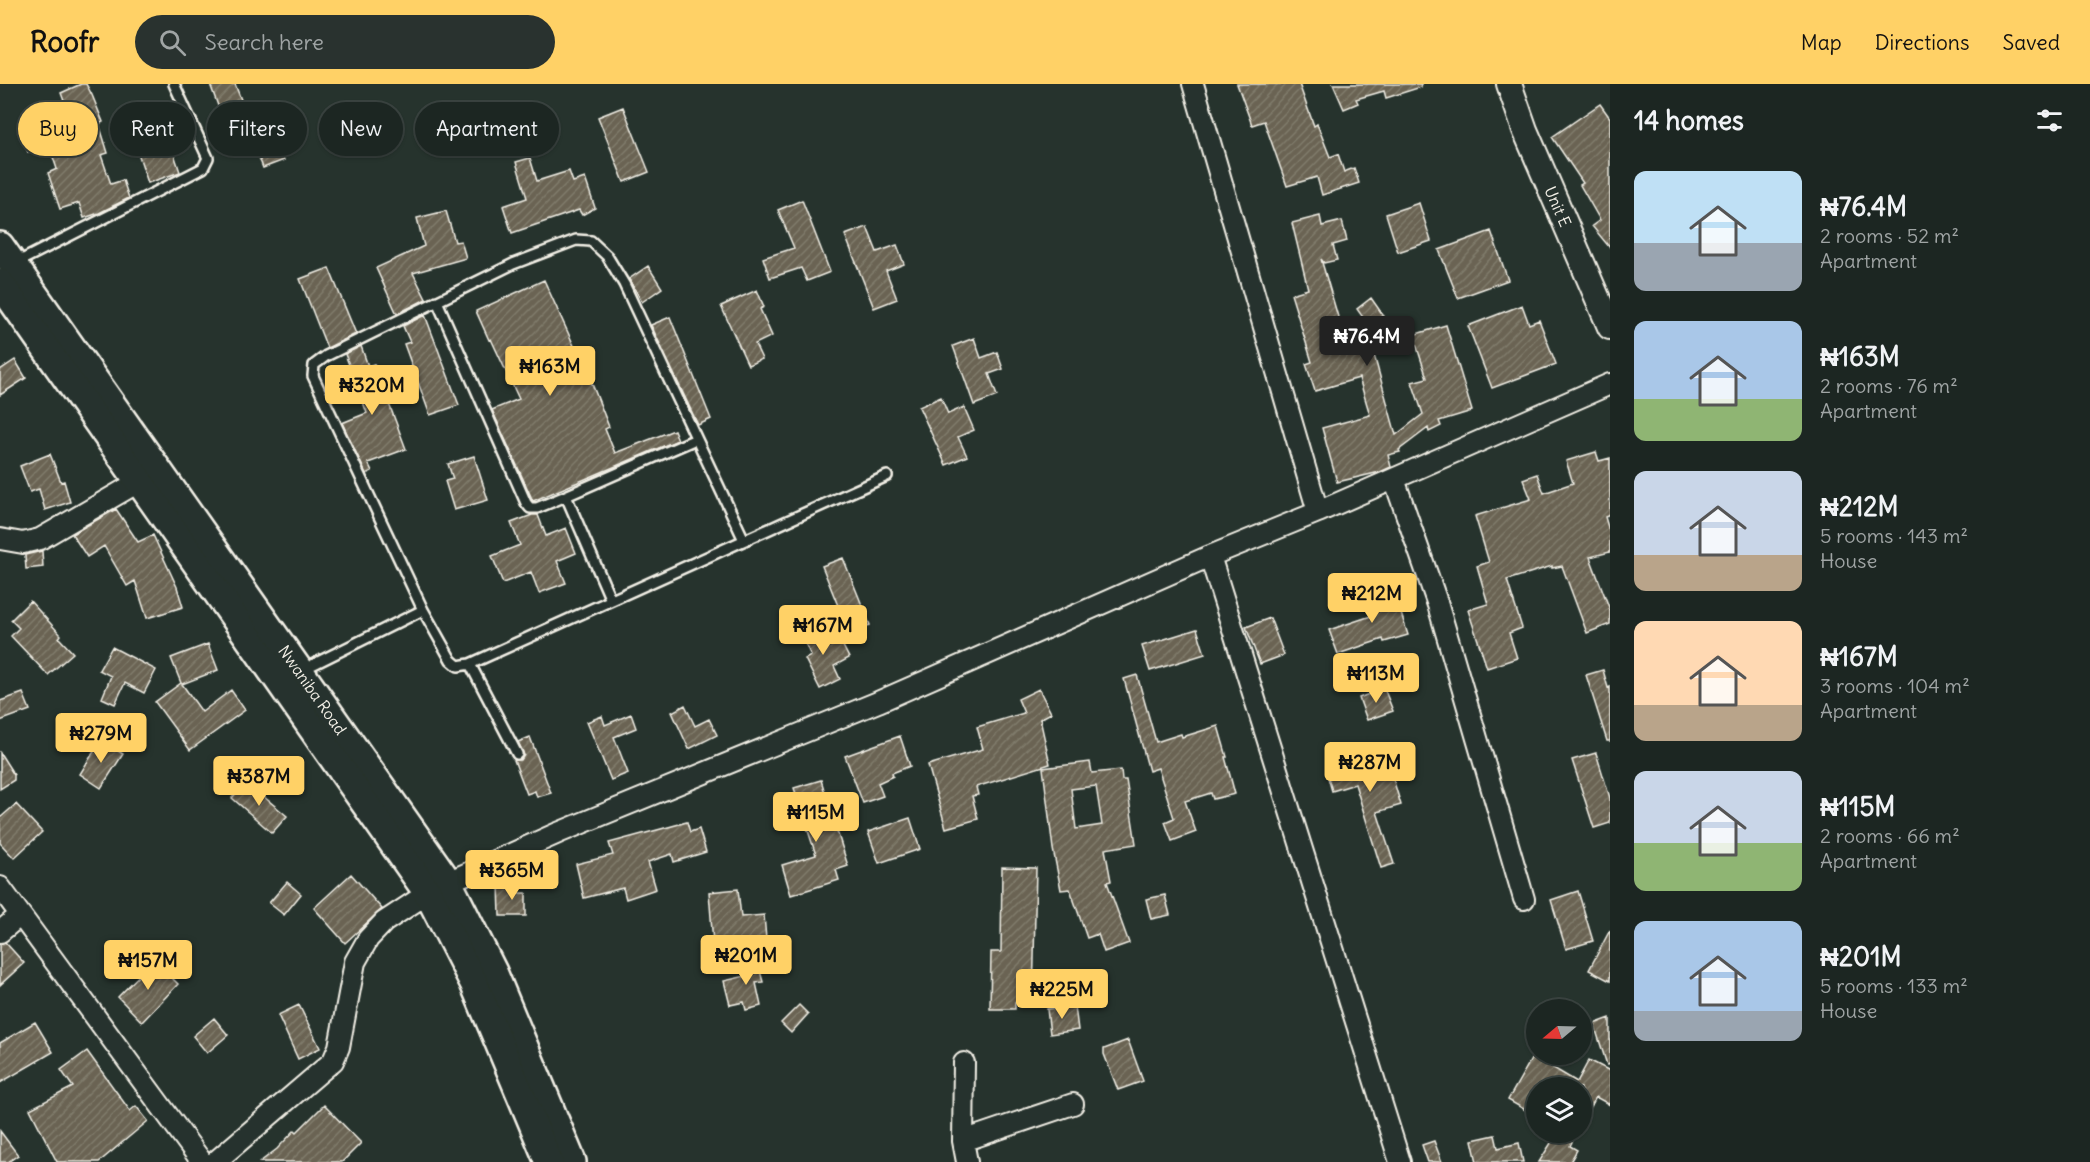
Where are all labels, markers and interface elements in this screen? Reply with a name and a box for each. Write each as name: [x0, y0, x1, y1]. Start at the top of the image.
search box: [135, 15, 555, 69]
text: Roofr: [30, 24, 99, 60]
icon: search: [156, 26, 189, 59]
text: Search here: [204, 28, 324, 56]
text: Map: [1801, 29, 1842, 56]
text: Directions: [1875, 29, 1969, 56]
text: Saved: [2002, 29, 2060, 56]
chip: Buy: [18, 102, 98, 156]
chip: Rent: [110, 102, 195, 156]
chip: Filters: [207, 102, 307, 156]
chip: New: [319, 102, 403, 156]
chip: Apartment: [415, 102, 559, 156]
text: 14 homes: [1634, 104, 1744, 137]
icon: filters: [2033, 104, 2066, 137]
street label: Unit E: [1540, 183, 1576, 230]
text: ₦76.4M: [1820, 190, 1907, 223]
icon: home: [1682, 195, 1754, 267]
text: 2 rooms · 52 m²: [1820, 223, 1959, 248]
text: Apartment: [1820, 248, 1917, 273]
pin: ₦76.4M: [1318, 316, 1416, 367]
text: ₦76.4M: [1333, 323, 1401, 348]
text: ₦163M: [1820, 340, 1900, 373]
icon: home: [1682, 345, 1754, 417]
pin: ₦163M: [508, 346, 592, 397]
text: ₦163M: [519, 353, 581, 378]
pin: ₦320M: [330, 365, 414, 416]
text: ₦320M: [339, 372, 405, 397]
text: 2 rooms · 76 m²: [1820, 373, 1958, 398]
text: Apartment: [1820, 398, 1917, 423]
text: ₦212M: [1820, 490, 1899, 523]
icon: home: [1682, 495, 1754, 567]
text: 5 rooms · 143 m²: [1820, 523, 1968, 548]
text: House: [1820, 548, 1877, 573]
pin: ₦212M: [1330, 573, 1414, 624]
text: ₦212M: [1342, 580, 1402, 605]
pin: ₦167M: [781, 605, 865, 656]
text: ₦167M: [793, 612, 853, 637]
text: ₦167M: [1820, 640, 1898, 673]
street label: Nwaniba Road: [274, 641, 351, 739]
icon: home: [1682, 645, 1754, 717]
pin: ₦113M: [1334, 653, 1418, 704]
text: ₦113M: [1347, 660, 1405, 685]
text: 3 rooms · 104 m²: [1820, 673, 1970, 698]
text: Apartment: [1820, 698, 1917, 723]
pin: ₦279M: [59, 713, 143, 764]
text: ₦279M: [70, 720, 132, 745]
pin: ₦287M: [1328, 742, 1412, 793]
text: ₦287M: [1339, 749, 1401, 774]
pin: ₦387M: [217, 756, 301, 807]
text: ₦387M: [227, 763, 291, 788]
text: ₦115M: [1820, 790, 1895, 823]
pin: ₦115M: [774, 792, 858, 843]
icon: home: [1682, 795, 1754, 867]
text: ₦115M: [787, 799, 845, 824]
text: 2 rooms · 66 m²: [1820, 823, 1960, 848]
text: Apartment: [1820, 848, 1917, 873]
pin: ₦365M: [470, 850, 554, 901]
text: ₦365M: [479, 857, 545, 882]
pin: ₦201M: [704, 935, 788, 986]
pin: ₦157M: [106, 940, 190, 991]
text: ₦201M: [1820, 940, 1902, 973]
text: ₦201M: [715, 942, 777, 967]
icon: home: [1682, 945, 1754, 1017]
text: ₦157M: [118, 947, 178, 972]
pin: ₦225M: [1020, 969, 1104, 1020]
text: 5 rooms · 133 m²: [1820, 973, 1968, 998]
text: ₦225M: [1030, 976, 1094, 1001]
text: House: [1820, 998, 1877, 1023]
north arrow: [1526, 999, 1592, 1065]
map controls: [1526, 999, 1592, 1143]
button: layers: [1526, 1077, 1592, 1143]

